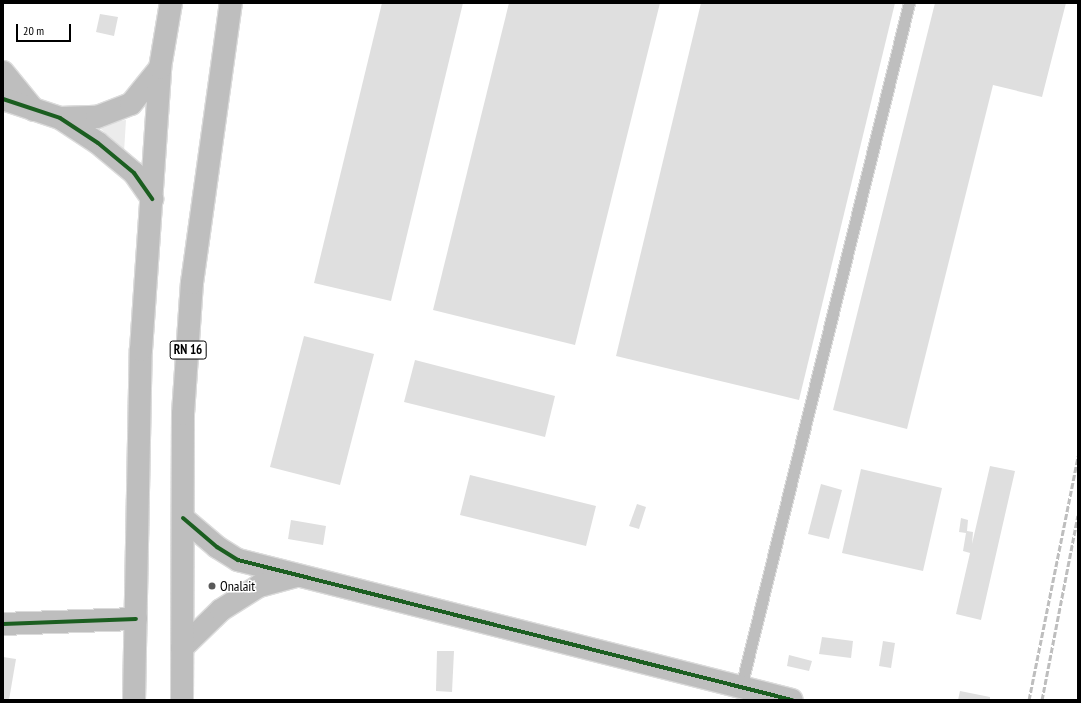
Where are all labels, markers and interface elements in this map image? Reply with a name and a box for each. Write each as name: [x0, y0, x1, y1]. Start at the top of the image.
scale bar: [18, 16, 73, 42]
text: 20 m: [23, 23, 44, 38]
road number: RN 16: [169, 339, 207, 361]
place label: Onalait: [220, 578, 255, 594]
marker: Onalait: [207, 581, 217, 591]

